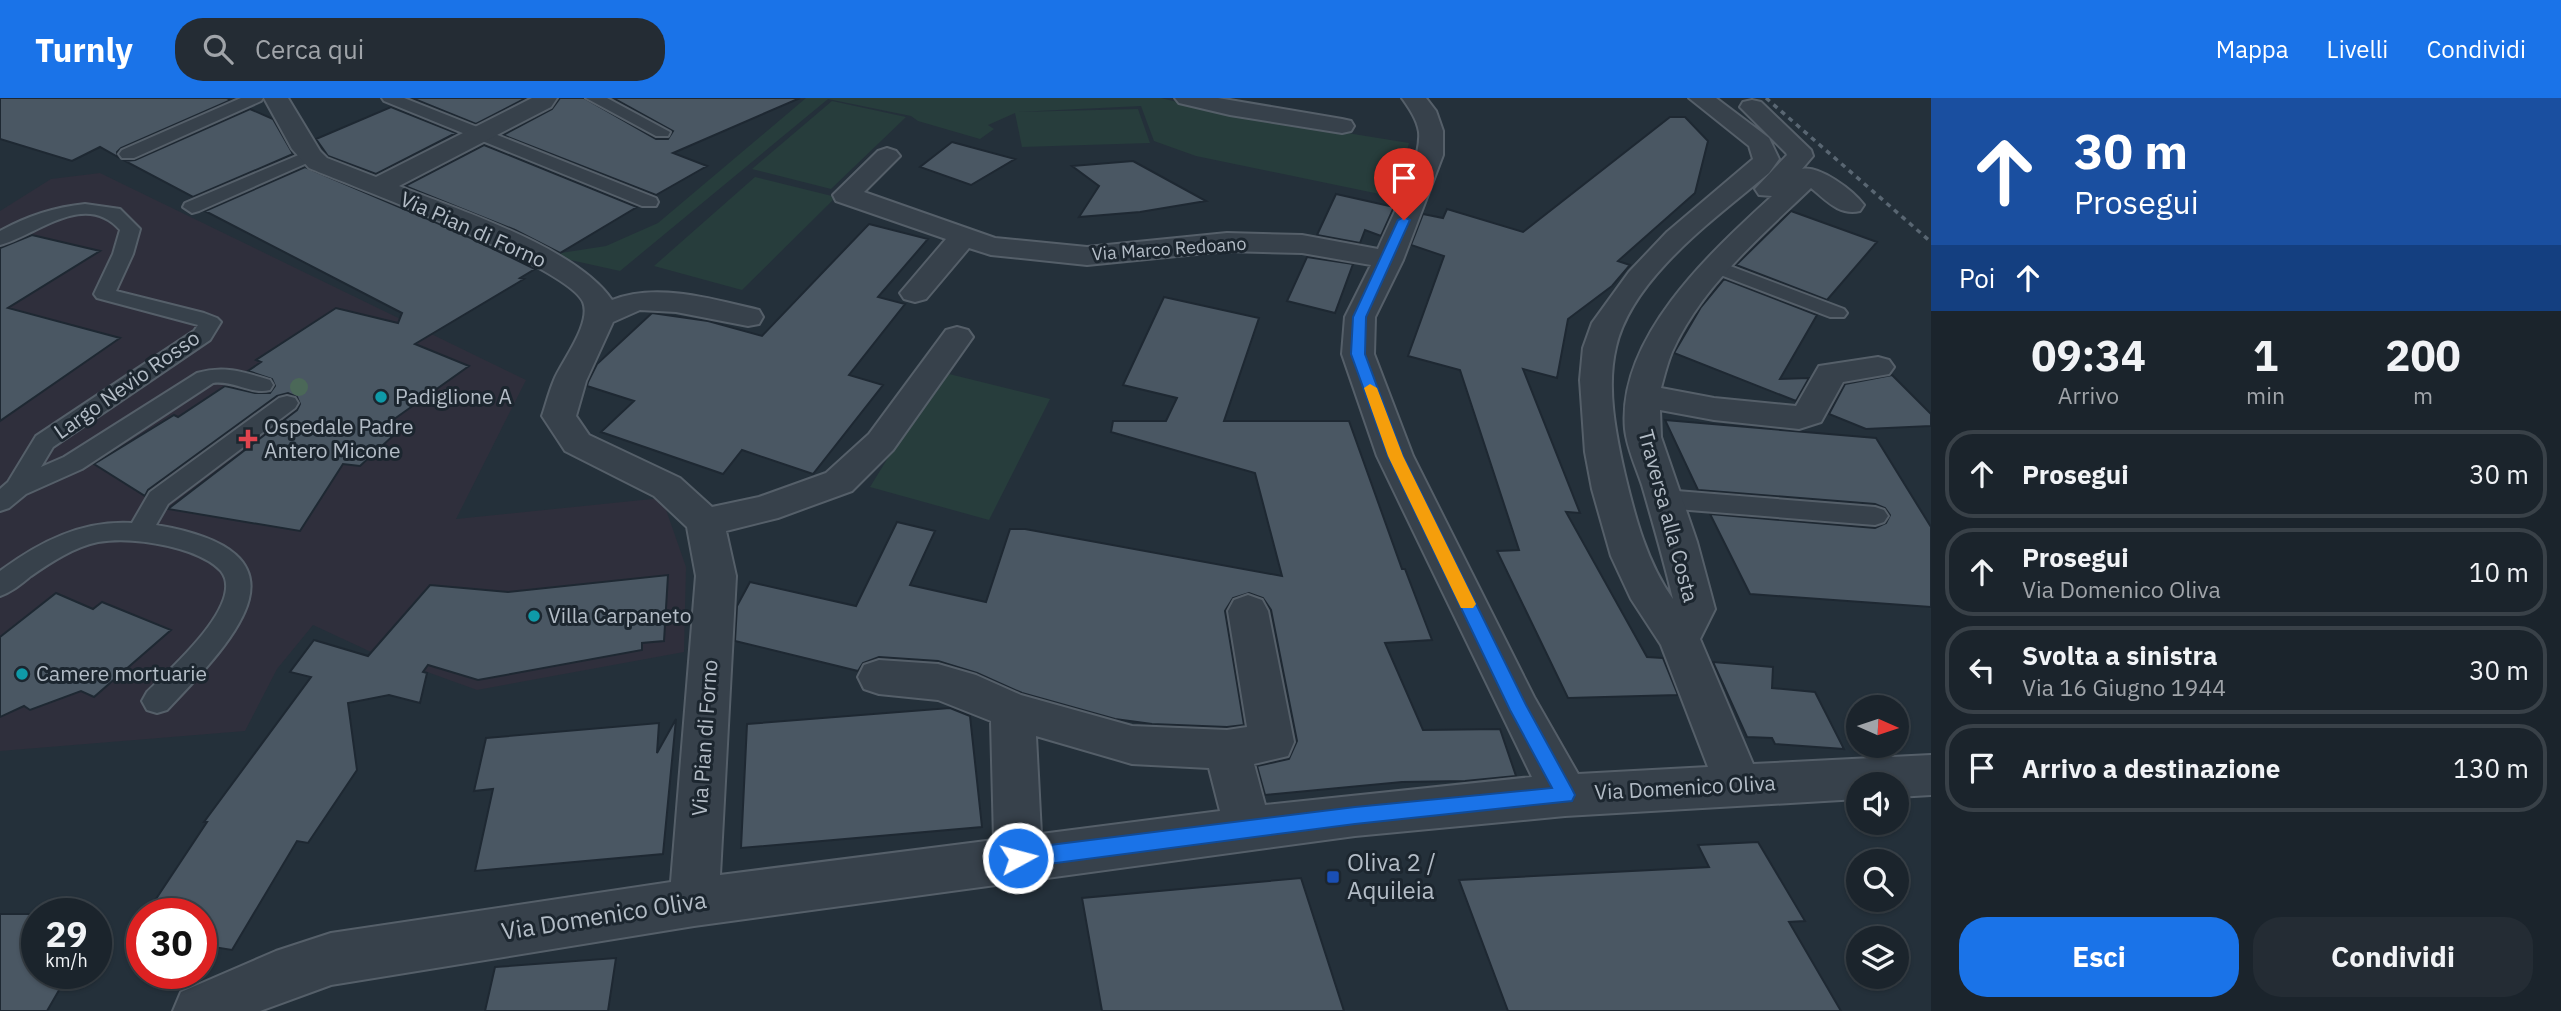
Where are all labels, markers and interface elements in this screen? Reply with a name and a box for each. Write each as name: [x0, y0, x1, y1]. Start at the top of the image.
search box: [175, 18, 665, 81]
text: Turnly: [35, 28, 133, 71]
icon: search: [199, 30, 237, 68]
text: Cerca qui: [255, 32, 364, 66]
text: Mappa: [2216, 33, 2289, 65]
text: Livelli: [2327, 33, 2388, 65]
text: Condividi: [2426, 33, 2526, 65]
text: 30 m: [2074, 119, 2188, 182]
icon: ahead: [1959, 126, 2050, 217]
pin: [1374, 148, 1434, 220]
icon: arrive: [1385, 159, 1423, 197]
text: Prosegui: [2074, 181, 2199, 223]
street label: Via Pian di Forno: [396, 184, 551, 274]
street label: Via Marco Redoano: [1091, 232, 1247, 265]
icon: ahead: [2009, 259, 2047, 297]
text: Poi: [1959, 261, 1995, 295]
street label: Largo Nevio Rosso: [48, 323, 205, 445]
text: 09:34: [2031, 328, 2146, 383]
text: 1: [2253, 328, 2278, 383]
text: 200: [2385, 328, 2461, 383]
text: Arrivo: [2058, 380, 2119, 410]
text: min: [2246, 380, 2285, 410]
text: m: [2413, 380, 2433, 410]
place label: Padiglione A: [395, 382, 512, 410]
marker: Padiglione A: [373, 389, 389, 405]
place label: Ospedale Padre Antero Micone: [264, 412, 413, 464]
street label: Traversa alla Costa: [1632, 426, 1705, 605]
marker: Ospedale Padre Antero Micone: [238, 429, 258, 449]
icon: ahead: [1963, 455, 2001, 493]
text: Prosegui: [2022, 457, 2129, 491]
text: 30 m: [2469, 457, 2529, 491]
text: Prosegui: [2022, 540, 2129, 574]
icon: ahead: [1963, 553, 2001, 591]
text: 10 m: [2469, 555, 2529, 589]
text: Via Domenico Oliva: [2022, 574, 2221, 604]
place label: Villa Carpaneto: [548, 601, 691, 629]
marker: Villa Carpaneto: [526, 608, 542, 624]
text: Svolta a sinistra: [2022, 638, 2218, 672]
icon: left: [1963, 651, 2001, 689]
text: 30 m: [2469, 653, 2529, 687]
place label: Camere mortuarie: [36, 659, 207, 687]
street label: Via Pian di Forno: [685, 659, 723, 817]
marker: Camere mortuarie: [14, 666, 30, 682]
text: Via 16 Giugno 1944: [2022, 672, 2226, 702]
north arrow: [1846, 695, 1909, 758]
map controls: [1846, 695, 1909, 989]
icon: arrive: [1963, 749, 2001, 787]
text: Arrivo a destinazione: [2022, 751, 2280, 785]
text: 130 m: [2453, 751, 2529, 785]
street label: Via Domenico Oliva: [1594, 768, 1776, 806]
button: sound: [1846, 772, 1909, 835]
position arrow: [981, 821, 1055, 895]
place label: Oliva 2 / Aquileia: [1347, 846, 1436, 906]
button: search: [1846, 849, 1909, 912]
marker: Oliva 2 / Aquileia: [1325, 869, 1341, 885]
street label: Via Domenico Oliva: [499, 883, 709, 947]
speed limit sign: 30: [126, 898, 217, 989]
text: 29: [45, 911, 88, 957]
button: Esci: [1959, 917, 2239, 997]
button: Condividi: [2253, 917, 2533, 997]
button: layers: [1846, 926, 1909, 989]
text: km/h: [45, 949, 88, 972]

